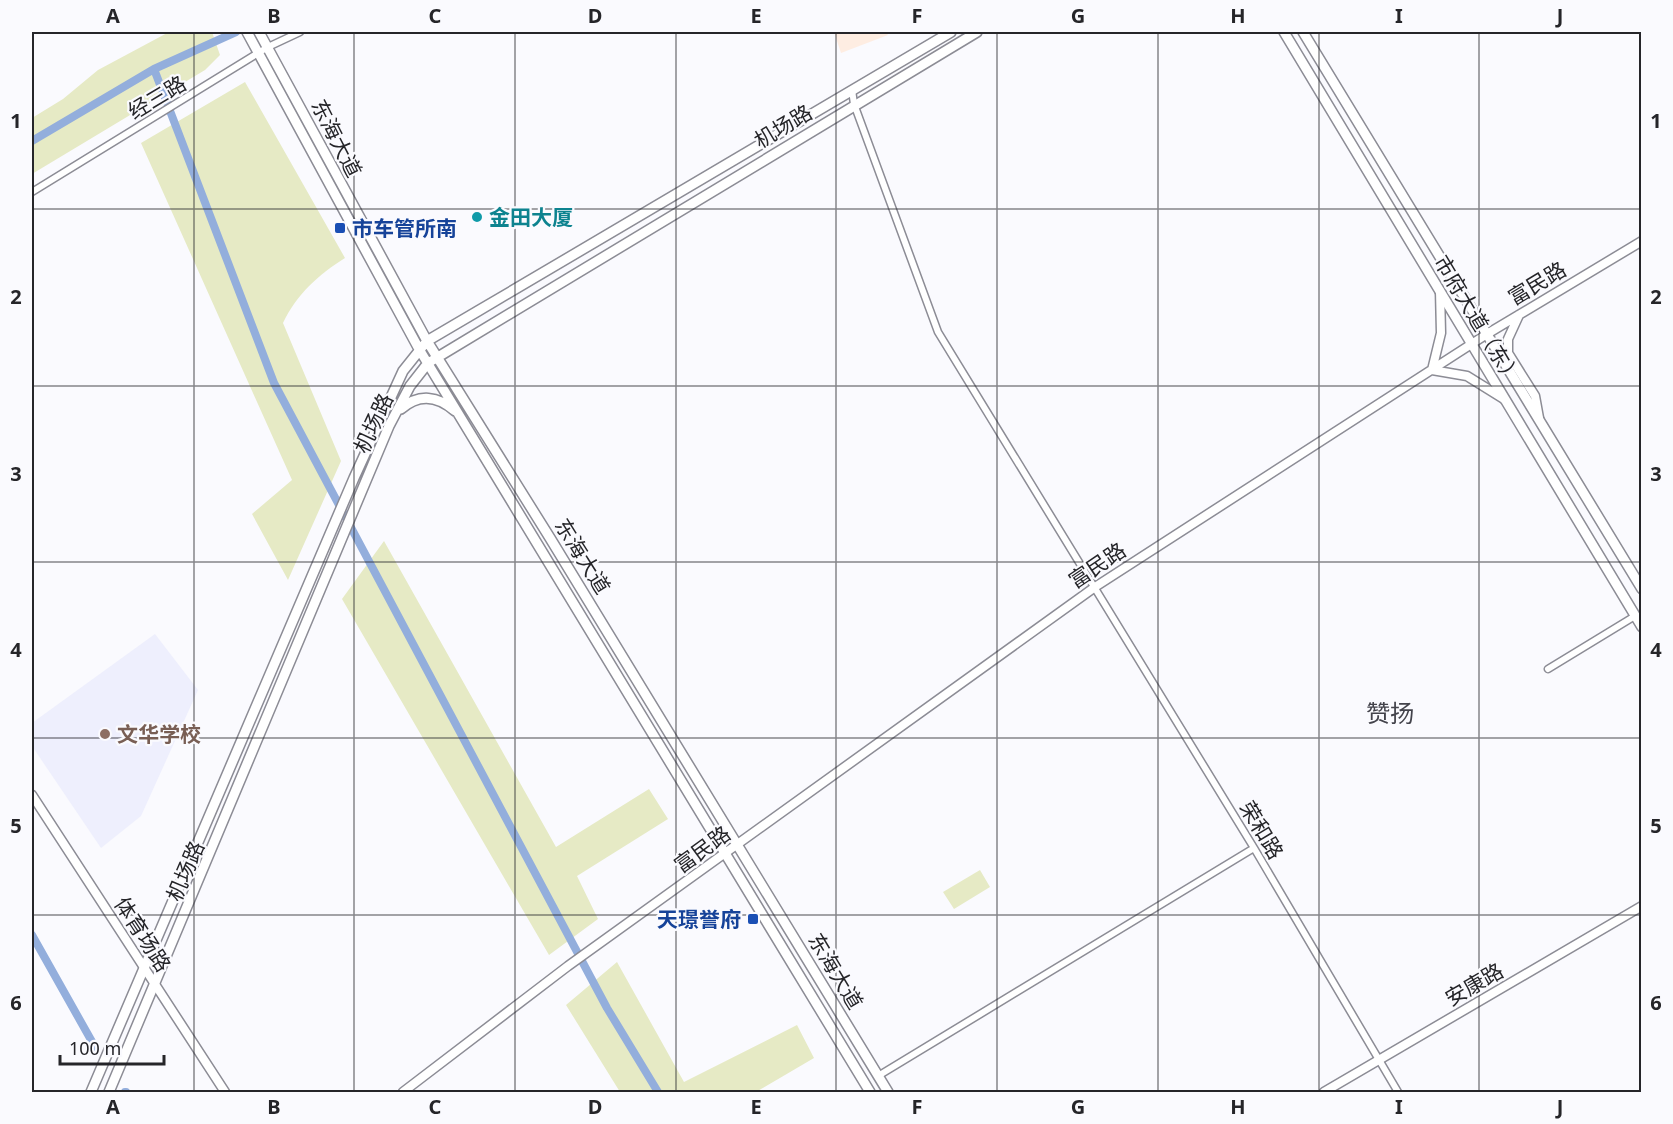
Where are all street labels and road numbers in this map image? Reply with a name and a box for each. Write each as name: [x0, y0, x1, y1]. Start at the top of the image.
street label: 经三路: [123, 69, 191, 125]
street label: 东海大道: [305, 94, 369, 182]
street label: 机场路: [749, 98, 817, 154]
street label: 市府大道（东）: [1428, 250, 1528, 390]
street label: 富民路: [1503, 255, 1571, 311]
street label: 机场路: [347, 389, 399, 457]
street label: 东海大道: [549, 513, 617, 599]
street label: 富民路: [1063, 536, 1131, 594]
street label: 荣和路: [1234, 796, 1290, 864]
street label: 富民路: [668, 819, 736, 879]
street label: 机场路: [160, 837, 210, 905]
street label: 体育场路: [108, 891, 178, 977]
street label: 东海大道: [802, 928, 870, 1014]
street label: 安康路: [1440, 956, 1508, 1012]

